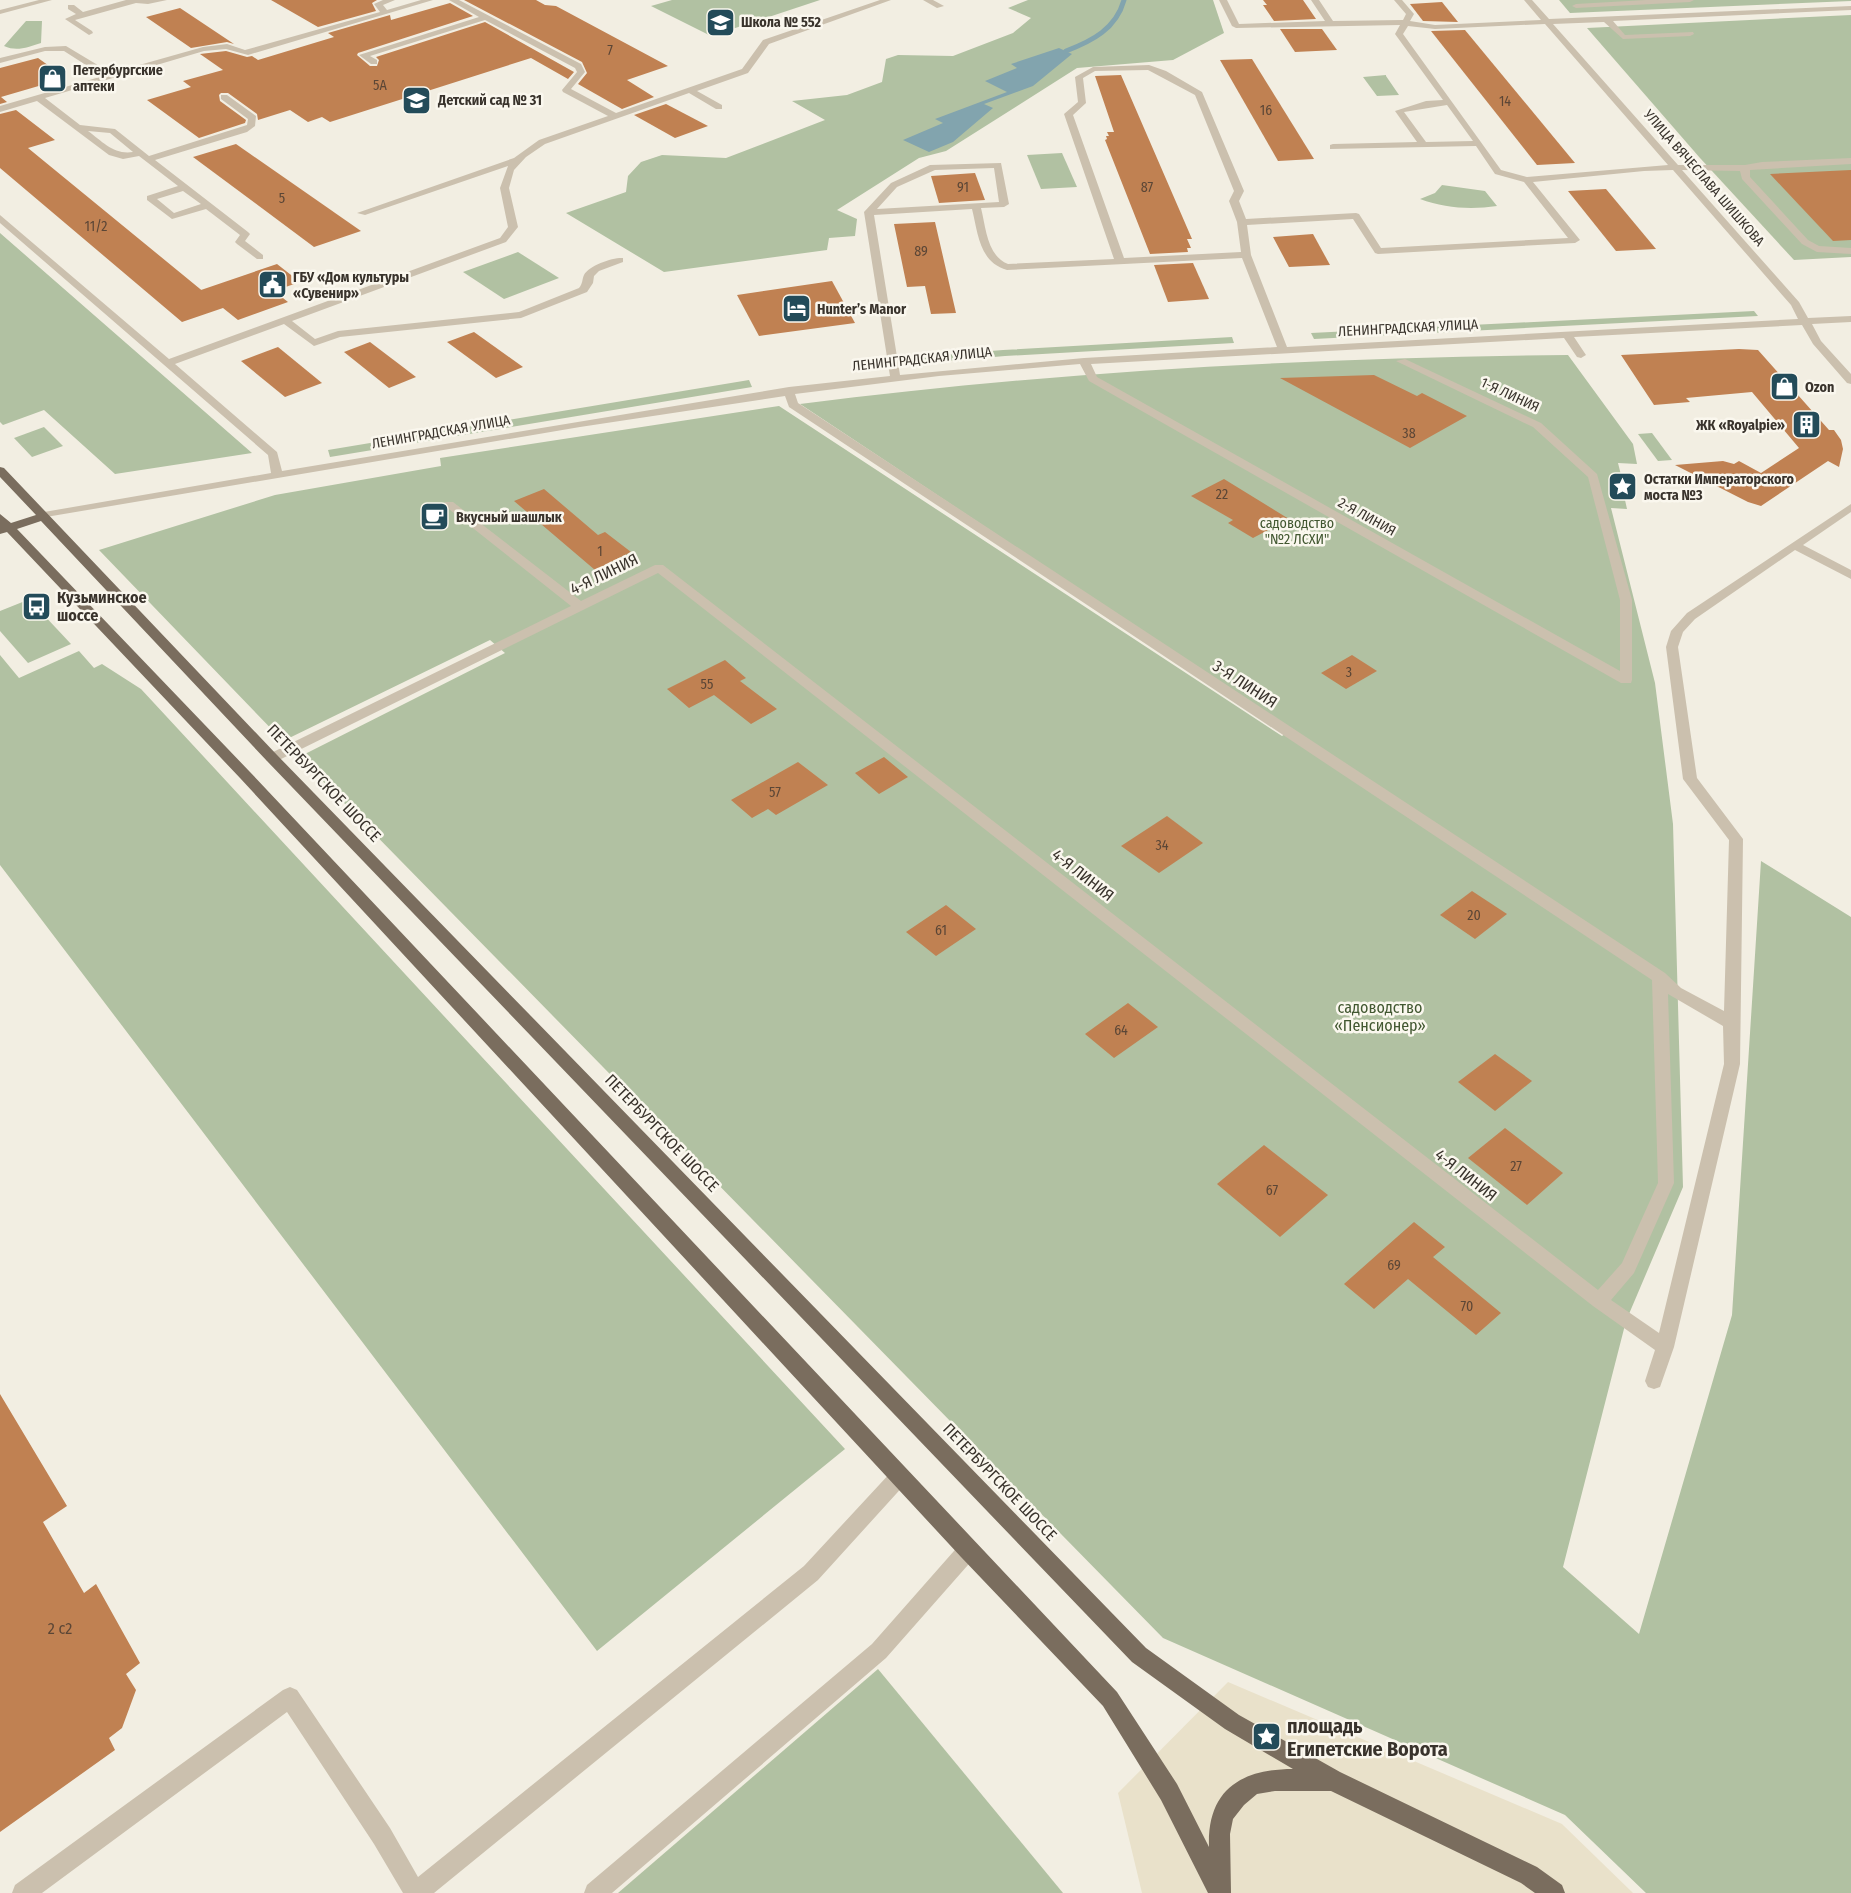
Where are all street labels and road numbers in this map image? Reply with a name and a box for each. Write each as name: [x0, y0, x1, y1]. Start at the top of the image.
street label: УЛИЦА ВЯЧЕСЛАВА ШИШКОВА: [1639, 106, 1768, 250]
street label: ЛЕНИНГРАДСКАЯ УЛИЦА: [1338, 316, 1479, 340]
street label: ЛЕНИНГРАДСКАЯ УЛИЦА: [851, 343, 993, 375]
street label: 1-Я ЛИНИЯ: [1478, 374, 1542, 416]
street label: ЛЕНИНГРАДСКАЯ УЛИЦА: [370, 411, 512, 453]
street label: 2-Я ЛИНИЯ: [1335, 494, 1399, 540]
street label: 4-Я ЛИНИЯ: [567, 549, 641, 599]
street label: 3-Я ЛИНИЯ: [1209, 656, 1281, 712]
street label: ПЕТЕРБУРГСКОЕ ШОССЕ: [263, 720, 385, 846]
street label: 4-Я ЛИНИЯ: [1048, 845, 1118, 905]
street label: ПЕТЕРБУРГСКОЕ ШОССЕ: [601, 1070, 723, 1196]
street label: 4-Я ЛИНИЯ: [1431, 1145, 1501, 1205]
street label: ПЕТЕРБУРГСКОЕ ШОССЕ: [939, 1419, 1061, 1545]

